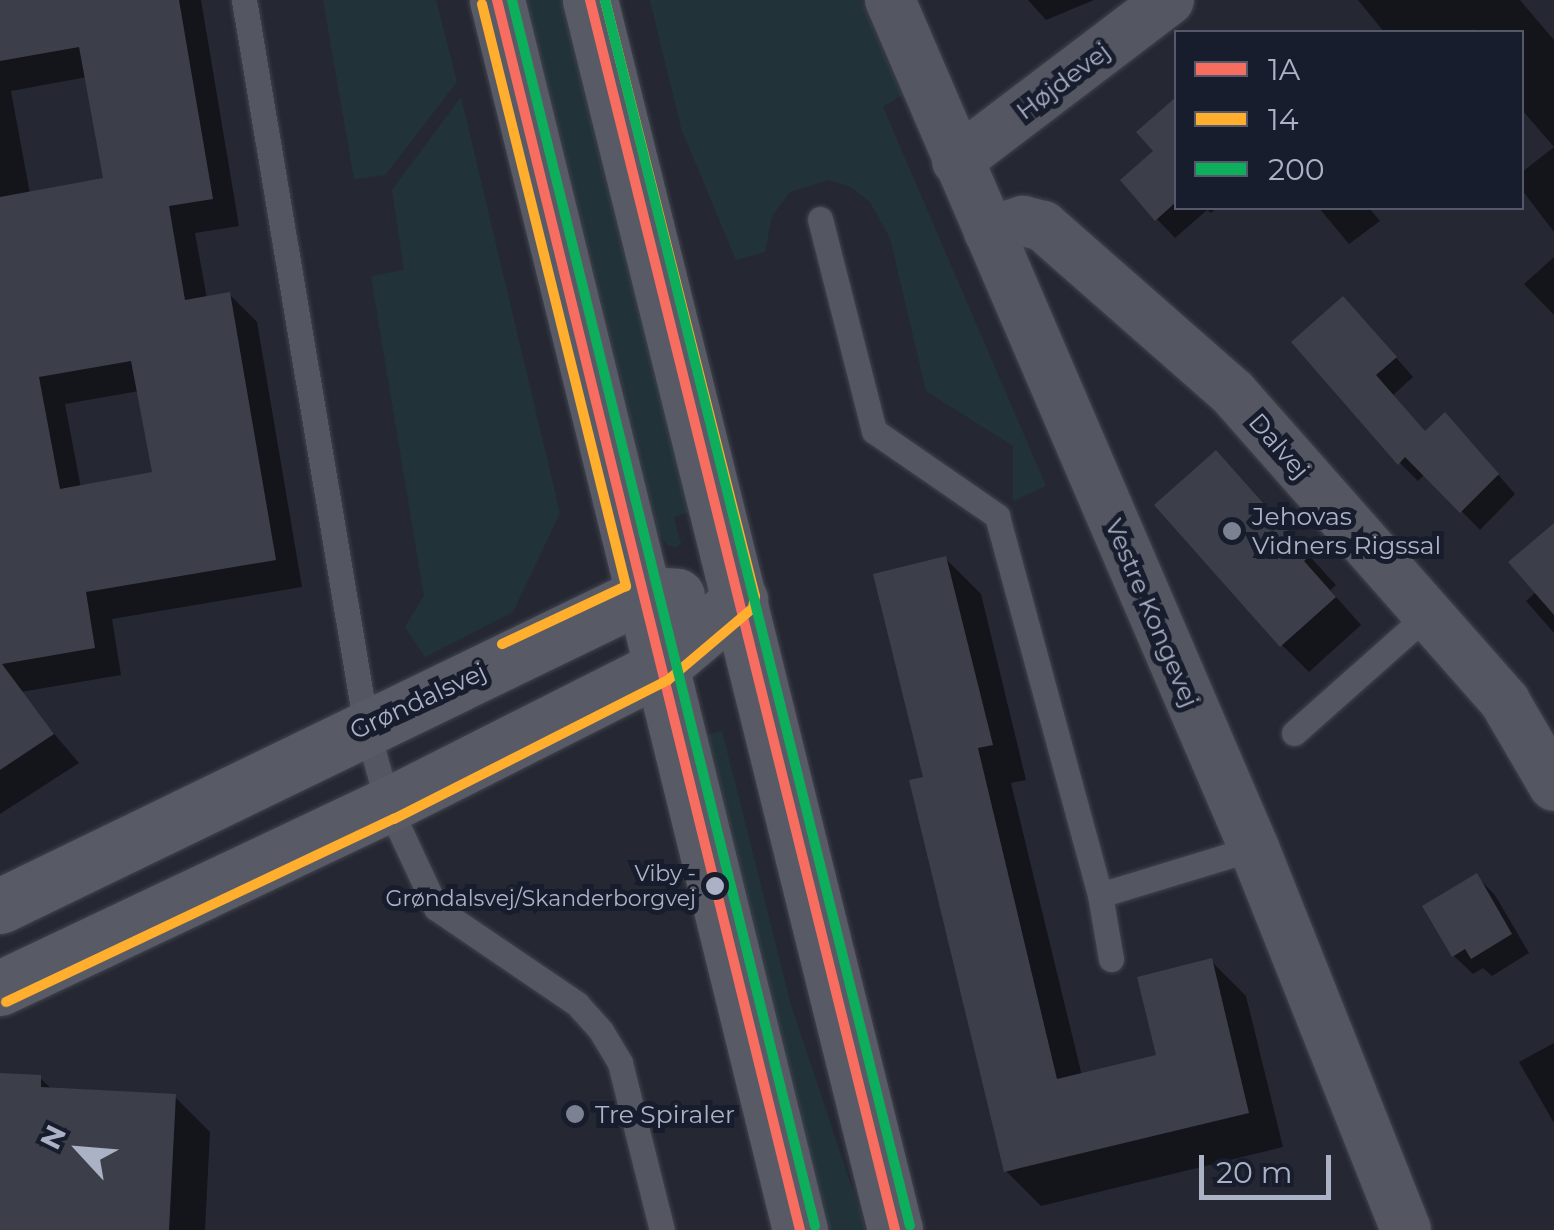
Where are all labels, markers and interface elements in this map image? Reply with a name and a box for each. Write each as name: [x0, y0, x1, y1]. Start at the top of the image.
legend: [1174, 30, 1524, 210]
street label: Højdevej: [1010, 36, 1116, 126]
text: 1A: [1268, 51, 1300, 88]
text: 14: [1268, 101, 1299, 138]
text: 200: [1268, 151, 1325, 188]
street label: Dalvej: [1242, 407, 1316, 485]
place label: Jehovas Vidners Rigssal: [1252, 502, 1441, 561]
street label: Vestre Kongevej: [1099, 514, 1205, 712]
marker: Jehovas Vidners Rigssal: [1221, 520, 1243, 542]
street label: Grøndalsvej: [345, 656, 491, 746]
place label: Viby - Grøndalsvej/Skanderborgvej: [386, 860, 696, 911]
marker: Viby - Grøndalsvej/Skanderborgvej: [705, 876, 725, 896]
place label: Tre Spiraler: [595, 1099, 735, 1129]
north arrow: [30, 1100, 130, 1200]
marker: Tre Spiraler: [564, 1103, 586, 1125]
text: N: [33, 1119, 73, 1154]
scale bar: [1204, 1135, 1336, 1197]
text: 20 m: [1216, 1154, 1293, 1191]

